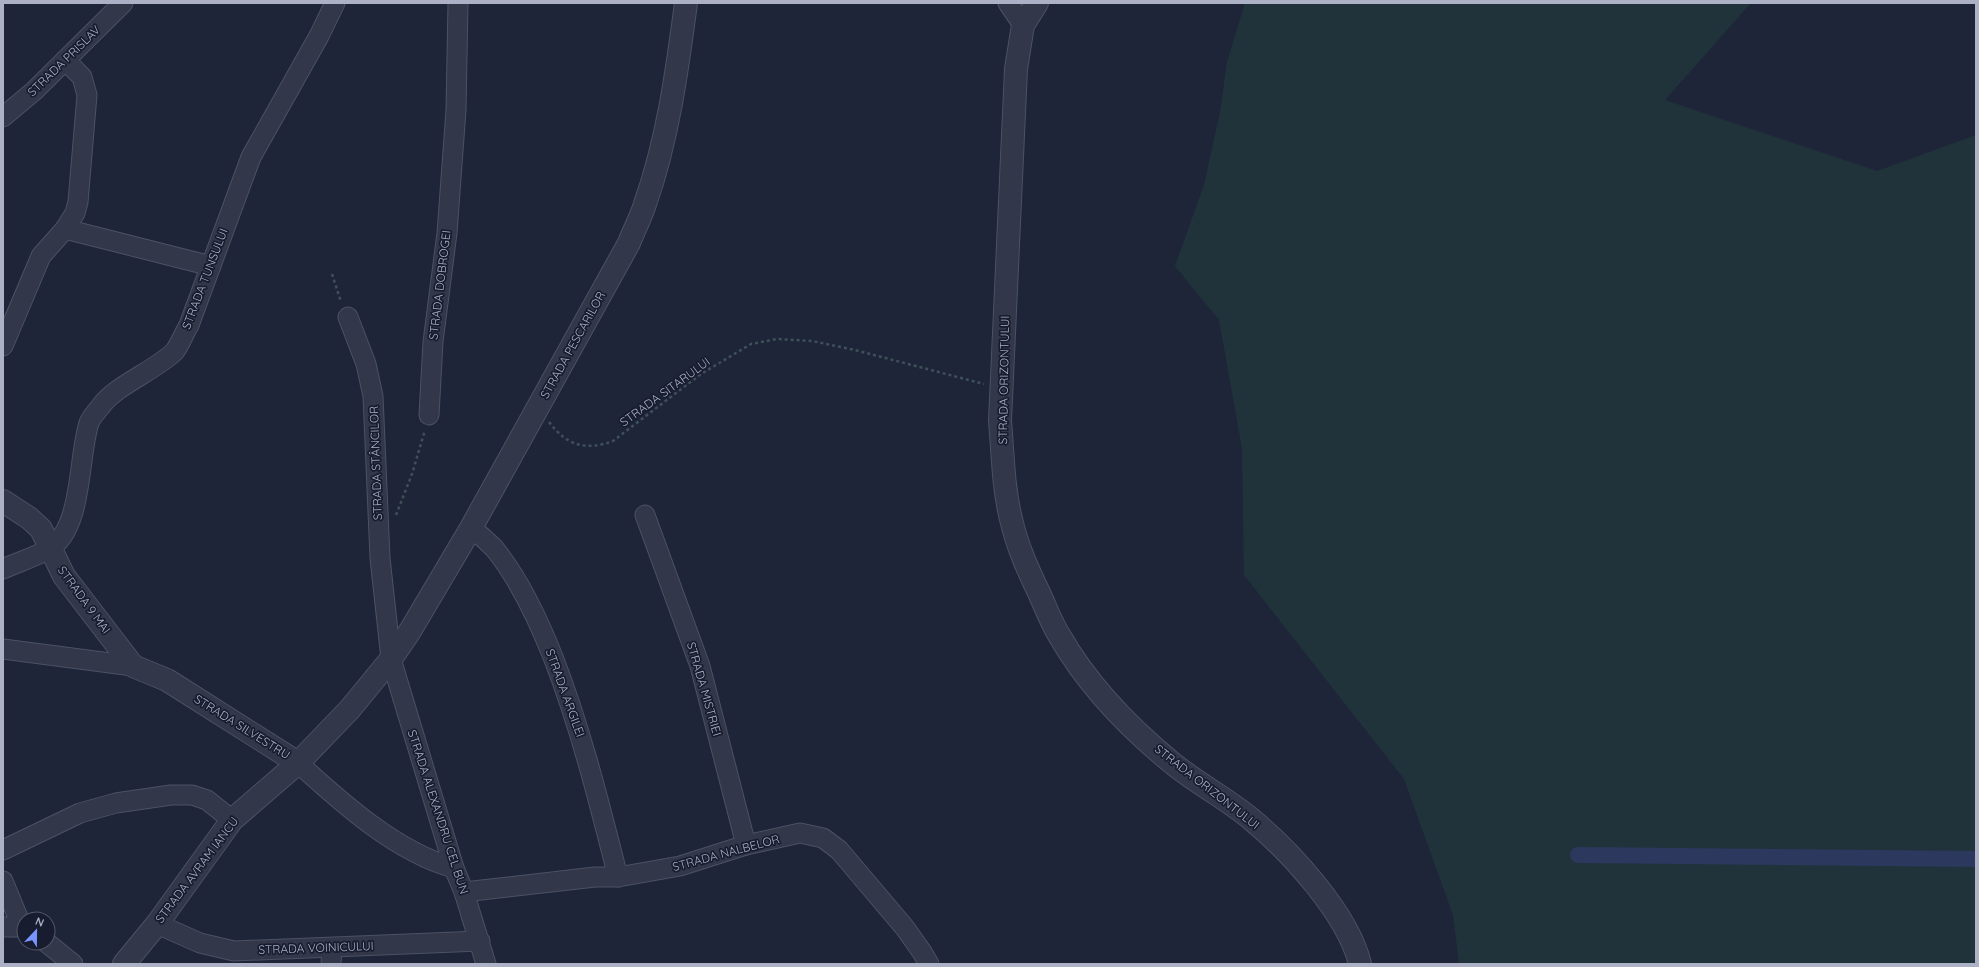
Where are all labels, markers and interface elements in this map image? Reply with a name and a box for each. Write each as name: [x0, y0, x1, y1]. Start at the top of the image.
street label: STRADA PRISLAV: [24, 22, 103, 99]
street label: STRADA TUNSULUI: [178, 226, 231, 331]
street label: STRADA DOBROGEI: [425, 229, 454, 341]
street label: STRADA PESCARILOR: [537, 289, 608, 401]
street label: STRADA ORIZONTULUI: [995, 315, 1012, 444]
street label: STRADA SITARULUI: [617, 354, 713, 429]
street label: STRADA STÂNCILOR: [366, 406, 385, 520]
street label: STRADA 9 MAI: [55, 563, 114, 637]
street label: STRADA MISTRIEI: [684, 640, 725, 738]
street label: STRADA ARGILEI: [543, 647, 588, 739]
street label: STRADA SILVESTRU: [192, 691, 293, 762]
street label: STRADA ALEXANDRU CEL BUN: [405, 728, 472, 896]
street label: STRADA ORIZONTULUI: [1152, 741, 1263, 832]
street label: STRADA AVRAM IANCU: [152, 814, 241, 926]
street label: STRADA NALBELOR: [671, 831, 781, 874]
north arrow: [16, 911, 56, 951]
text: N: [33, 914, 46, 930]
street label: STRADA VOINICULUI: [258, 938, 374, 957]

